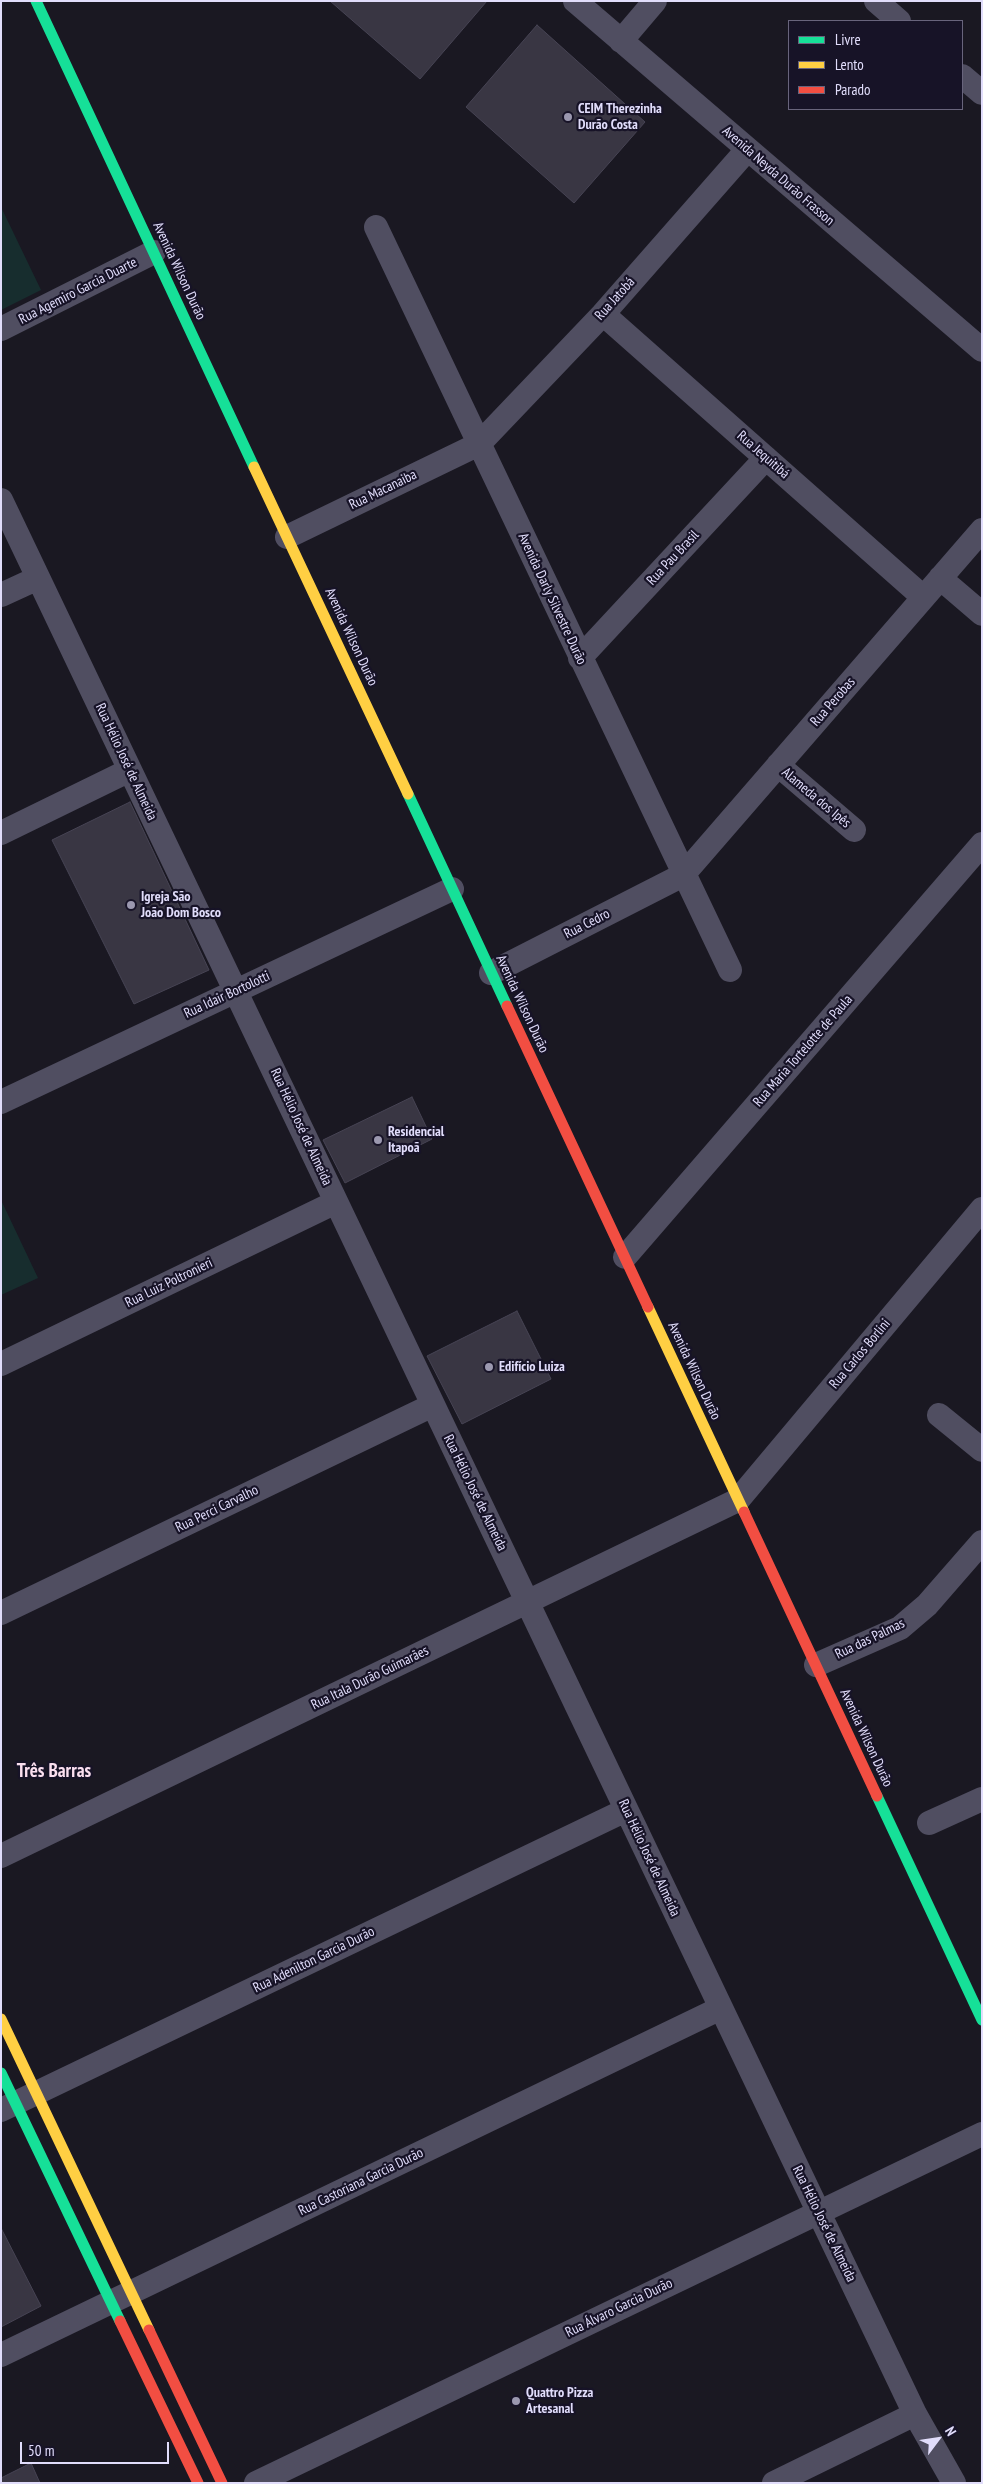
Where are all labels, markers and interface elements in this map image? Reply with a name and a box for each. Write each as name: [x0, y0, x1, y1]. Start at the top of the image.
legend: [788, 20, 963, 110]
text: Livre: [835, 30, 861, 49]
text: Lento: [835, 55, 864, 74]
text: Parado: [835, 80, 870, 99]
place label: CEIM Therezinha Durão Costa: [578, 101, 662, 134]
marker: CEIM Therezinha Durão Costa: [562, 111, 574, 123]
street label: Avenida Neyda Durão Frasson: [719, 123, 837, 229]
street label: Avenida Wilson Durão: [149, 220, 209, 322]
street label: Rua Agemiro Garcia Duarte: [16, 254, 140, 328]
street label: Rua Jatobá: [591, 274, 639, 324]
street label: Rua Jequitibá: [733, 428, 793, 482]
street label: Rua Macanaiba: [347, 466, 419, 514]
street label: Rua Pau Brasil: [643, 527, 703, 589]
street label: Avenida Darly Silvestre Durão: [514, 531, 590, 667]
street label: Avenida Wilson Durão: [321, 586, 381, 688]
street label: Rua Perobas: [807, 674, 859, 730]
street label: Rua Hélio José de Almeida: [92, 701, 160, 823]
street label: Alameda dos Ipês: [778, 764, 854, 832]
place label: Igreja São João Dom Bosco: [141, 889, 221, 922]
marker: Igreja São João Dom Bosco: [125, 899, 137, 911]
street label: Rua Cedro: [561, 905, 613, 943]
street label: Avenida Wilson Durão: [492, 953, 552, 1055]
street label: Rua Idair Bortolotti: [181, 968, 273, 1022]
street label: Rua Maria Tortelotte de Paula: [750, 992, 856, 1110]
street label: Rua Hélio José de Almeida: [267, 1066, 335, 1188]
place label: Residencial Itapoã: [388, 1124, 444, 1156]
marker: Residencial Itapoã: [372, 1134, 384, 1146]
street label: Rua Luiz Poltronieri: [123, 1255, 215, 1311]
street label: Rua Carlos Borlini: [826, 1316, 894, 1392]
street label: Avenida Wilson Durão: [664, 1320, 724, 1422]
place label: Edifício Luiza: [499, 1359, 565, 1375]
marker: Edifício Luiza: [483, 1361, 495, 1373]
street label: Rua Hélio José de Almeida: [440, 1432, 510, 1554]
street label: Rua Perci Carvalho: [173, 1482, 261, 1536]
street label: Rua das Palmas: [833, 1615, 907, 1663]
street label: Rua Itala Durão Guimarães: [309, 1642, 431, 1714]
street label: Avenida Wilson Durão: [836, 1687, 896, 1789]
district label: Três Barras: [17, 1761, 91, 1783]
street label: Rua Hélio José de Almeida: [615, 1797, 683, 1919]
street label: Rua Adenilton Garcia Durão: [251, 1923, 377, 1997]
street label: Rua Castoriana Garcia Durão: [296, 2144, 426, 2220]
street label: Rua Hélio José de Almeida: [789, 2163, 859, 2285]
street label: Rua Álvaro Garcia Durão: [563, 2275, 675, 2341]
place label: Quattro Pizza Artesanal: [526, 2385, 593, 2418]
marker: Quattro Pizza Artesanal: [510, 2395, 522, 2407]
north arrow: [913, 2414, 963, 2464]
text: N: [941, 2423, 961, 2439]
scale bar: [22, 2432, 171, 2464]
text: 50 m: [28, 2441, 54, 2460]

